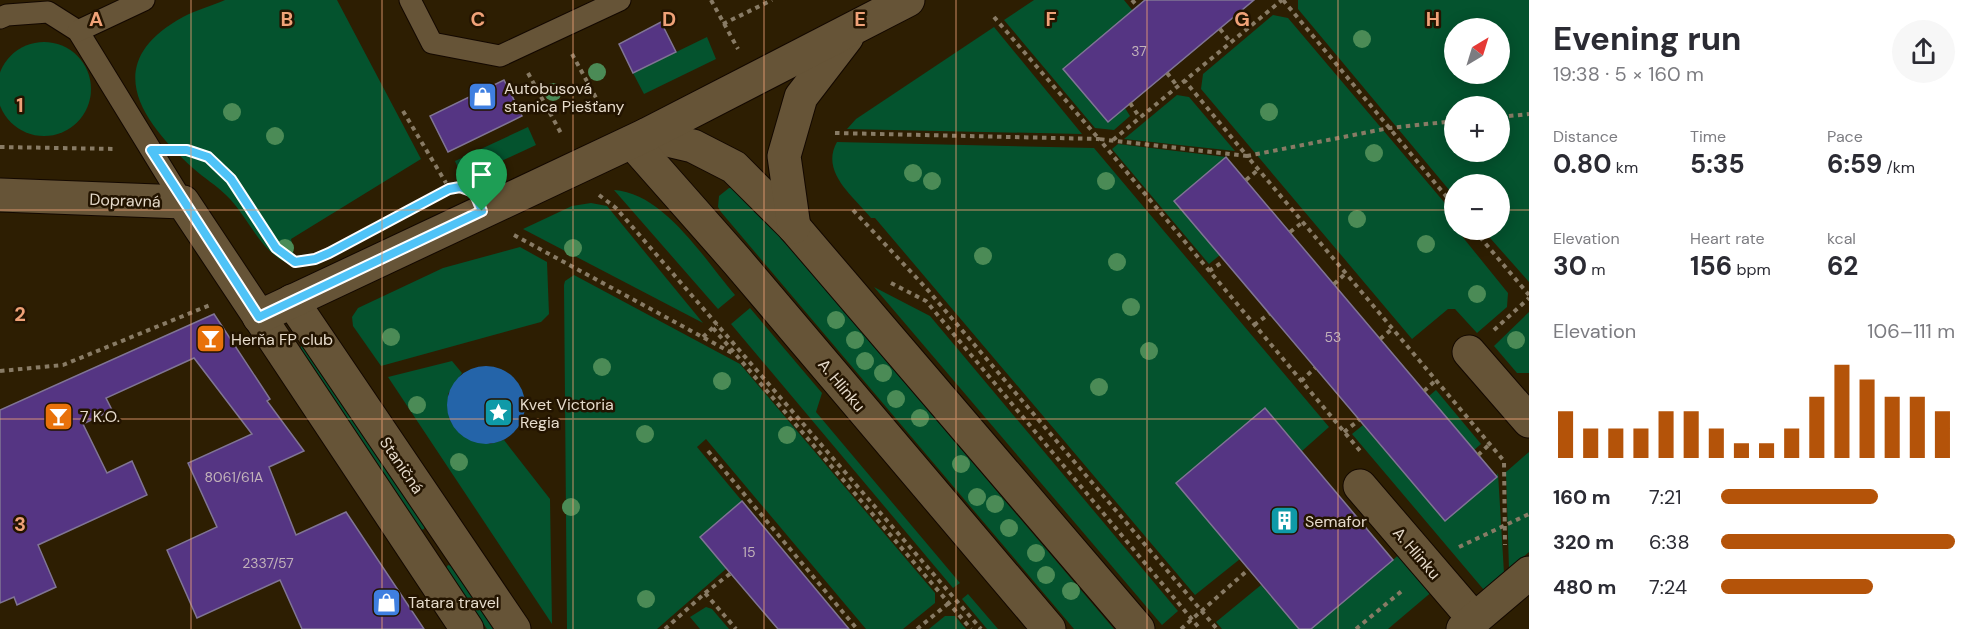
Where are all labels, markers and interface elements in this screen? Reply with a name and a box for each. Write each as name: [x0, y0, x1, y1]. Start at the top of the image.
text: A: [89, 6, 103, 32]
text: B: [281, 6, 293, 32]
text: C: [471, 6, 485, 32]
text: D: [662, 6, 676, 32]
text: E: [854, 6, 866, 32]
text: F: [1045, 6, 1057, 32]
text: G: [1234, 6, 1250, 32]
text: H: [1426, 6, 1440, 32]
text: Evening run: [1553, 17, 1741, 60]
north arrow: [1444, 18, 1510, 84]
map controls: [1444, 18, 1510, 240]
button: share: [1892, 20, 1955, 83]
house number: 37: [1131, 42, 1147, 60]
text: 19:38 · 5 × 160 m: [1553, 61, 1704, 87]
place label: Autobusová stanica Piešťany: [504, 78, 625, 117]
shop icon: Autobusová stanica Piešťany: [467, 81, 499, 113]
text: 1: [16, 92, 24, 118]
button: +: [1444, 96, 1510, 162]
text: Distance: [1553, 126, 1618, 147]
text: Time: [1690, 126, 1726, 147]
text: Pace: [1827, 126, 1863, 147]
text: 0.80: [1553, 147, 1612, 181]
text: 5:35: [1690, 147, 1745, 181]
text: 6:59: [1827, 147, 1882, 181]
pin: [456, 149, 507, 211]
text: km: [1612, 157, 1638, 178]
text: /km: [1882, 157, 1915, 178]
icon: arrive: [465, 158, 498, 191]
button: −: [1444, 174, 1510, 240]
street label: Dopravná: [89, 189, 161, 212]
text: Elevation: [1553, 228, 1620, 249]
text: Heart rate: [1690, 228, 1765, 249]
text: kcal: [1827, 228, 1856, 249]
text: 30: [1553, 249, 1587, 283]
text: 156: [1690, 249, 1732, 283]
text: 62: [1827, 249, 1858, 283]
text: m: [1587, 259, 1606, 280]
text: bpm: [1732, 259, 1771, 280]
text: 2: [14, 301, 26, 327]
text: Elevation: [1553, 318, 1636, 344]
text: 106–111 m: [1867, 318, 1955, 344]
bar icon: Herňa FP club: [194, 323, 226, 355]
house number: 53: [1325, 328, 1341, 346]
place label: Herňa FP club: [231, 329, 333, 350]
street label: A. Hlinku: [813, 355, 870, 416]
place label: Kvet Victoria Regia: [520, 394, 614, 433]
place icon: Kvet Victoria Regia: [483, 397, 515, 429]
bar icon: 7 K.O.: [43, 400, 75, 432]
place label: 7 K.O.: [80, 406, 120, 427]
street label: Staničná: [375, 433, 428, 498]
house number: 8061/61A: [205, 468, 263, 486]
text: 160 m: [1553, 484, 1611, 510]
text: 7:21: [1649, 484, 1681, 510]
building icon: Semafor: [1268, 505, 1300, 537]
text: 3: [14, 511, 26, 537]
place label: Semafor: [1305, 511, 1367, 532]
street label: A. Hlinku: [1388, 523, 1445, 584]
text: 320 m: [1553, 529, 1614, 555]
text: 6:38: [1649, 529, 1690, 555]
house number: 15: [743, 543, 755, 561]
house number: 2337/57: [242, 554, 294, 572]
text: 480 m: [1553, 574, 1616, 600]
text: 7:24: [1649, 574, 1687, 600]
shop icon: Tatara travel: [371, 586, 403, 618]
place label: Tatara travel: [408, 592, 499, 613]

